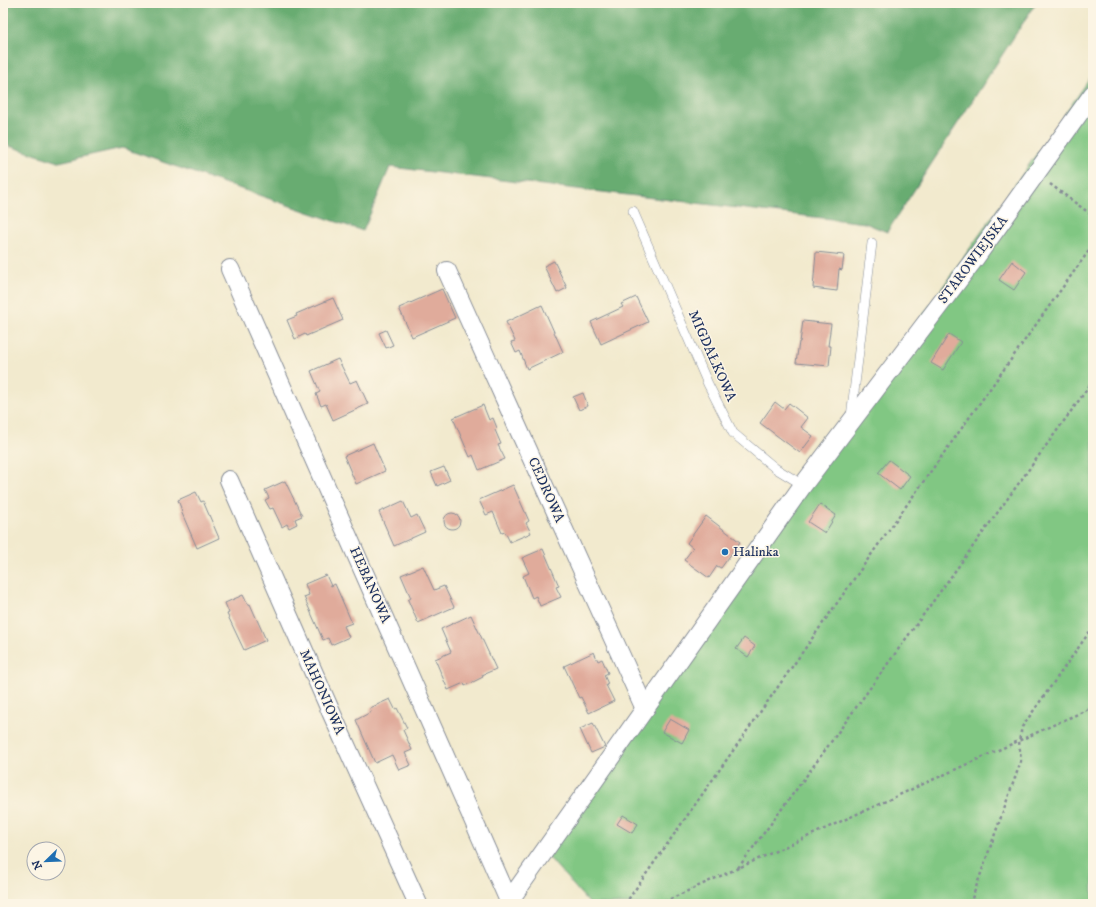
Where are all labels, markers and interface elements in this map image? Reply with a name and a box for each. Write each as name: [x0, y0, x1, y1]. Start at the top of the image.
street label: STAROWIEJSKA: [934, 212, 1013, 308]
street label: MIGDAŁKOWA: [684, 308, 741, 405]
street label: CEDROWA: [524, 454, 569, 527]
place label: Halinka: [733, 543, 779, 561]
street label: HEBANOWA: [345, 544, 395, 627]
marker: Halinka: [720, 547, 730, 557]
street label: MAHONIOWA: [295, 647, 349, 738]
north arrow: [26, 841, 66, 881]
text: N: [30, 858, 46, 871]

